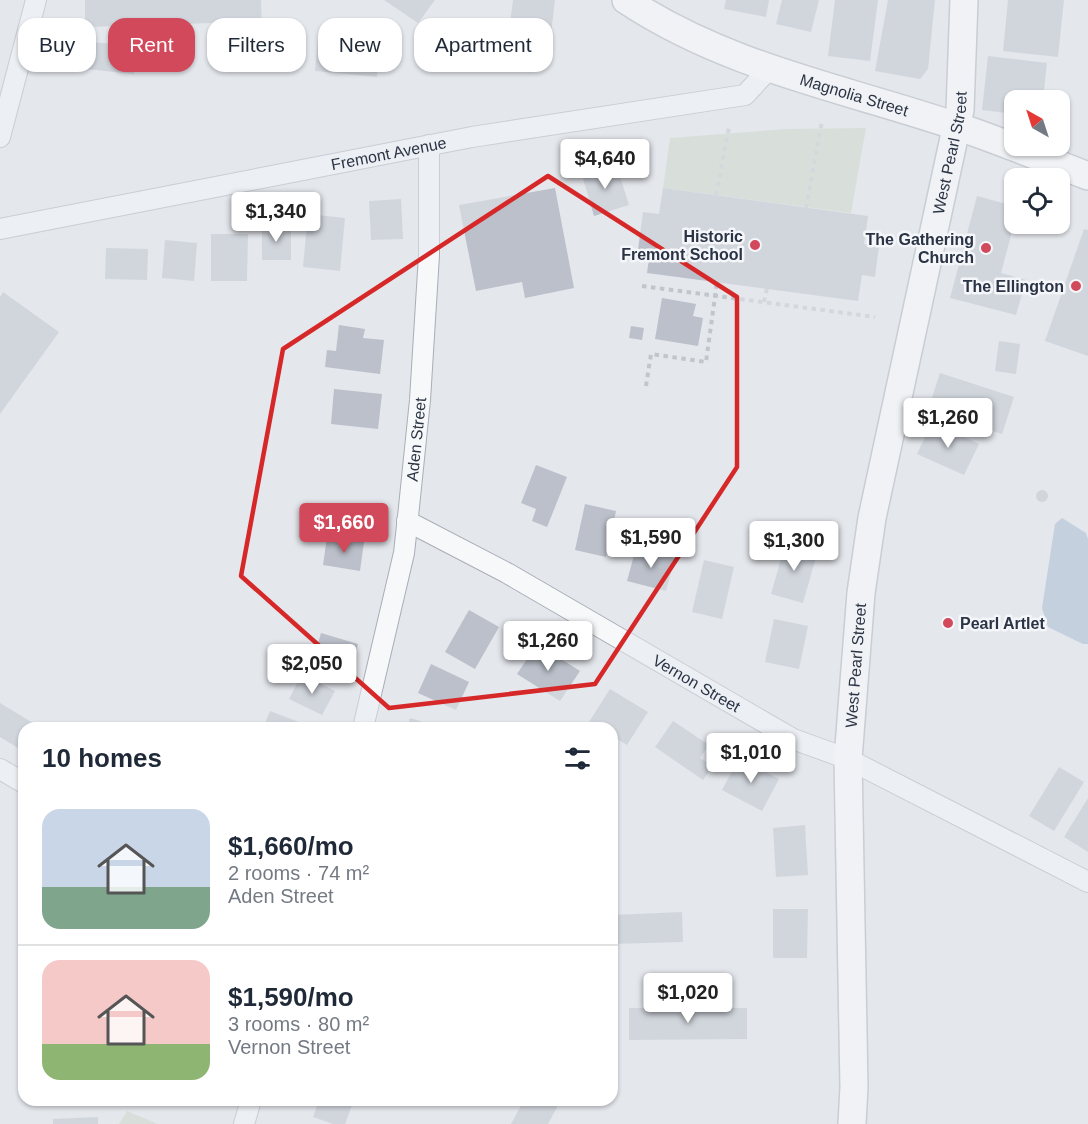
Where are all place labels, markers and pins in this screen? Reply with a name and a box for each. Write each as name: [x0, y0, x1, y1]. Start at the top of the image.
pin: $4,640: [556, 139, 654, 190]
pin: $1,340: [227, 192, 325, 243]
place label: Historic Fremont School: [621, 228, 743, 263]
place label: The Gathering Church: [866, 231, 974, 266]
marker: Historic Fremont School: [748, 238, 762, 252]
marker: The Gathering Church: [979, 241, 993, 255]
place label: The Ellington: [963, 278, 1064, 295]
marker: The Ellington: [1069, 279, 1083, 293]
pin: $1,260: [899, 398, 997, 449]
pin: $1,660: [295, 503, 393, 554]
pin: $1,590: [602, 518, 700, 569]
pin: $1,300: [745, 521, 843, 572]
place label: Pearl Artlet: [960, 615, 1045, 632]
marker: Pearl Artlet: [941, 616, 955, 630]
pin: $1,260: [499, 621, 597, 672]
pin: $2,050: [263, 644, 361, 695]
pin: $1,010: [702, 733, 800, 784]
pin: $1,020: [639, 973, 737, 1024]

